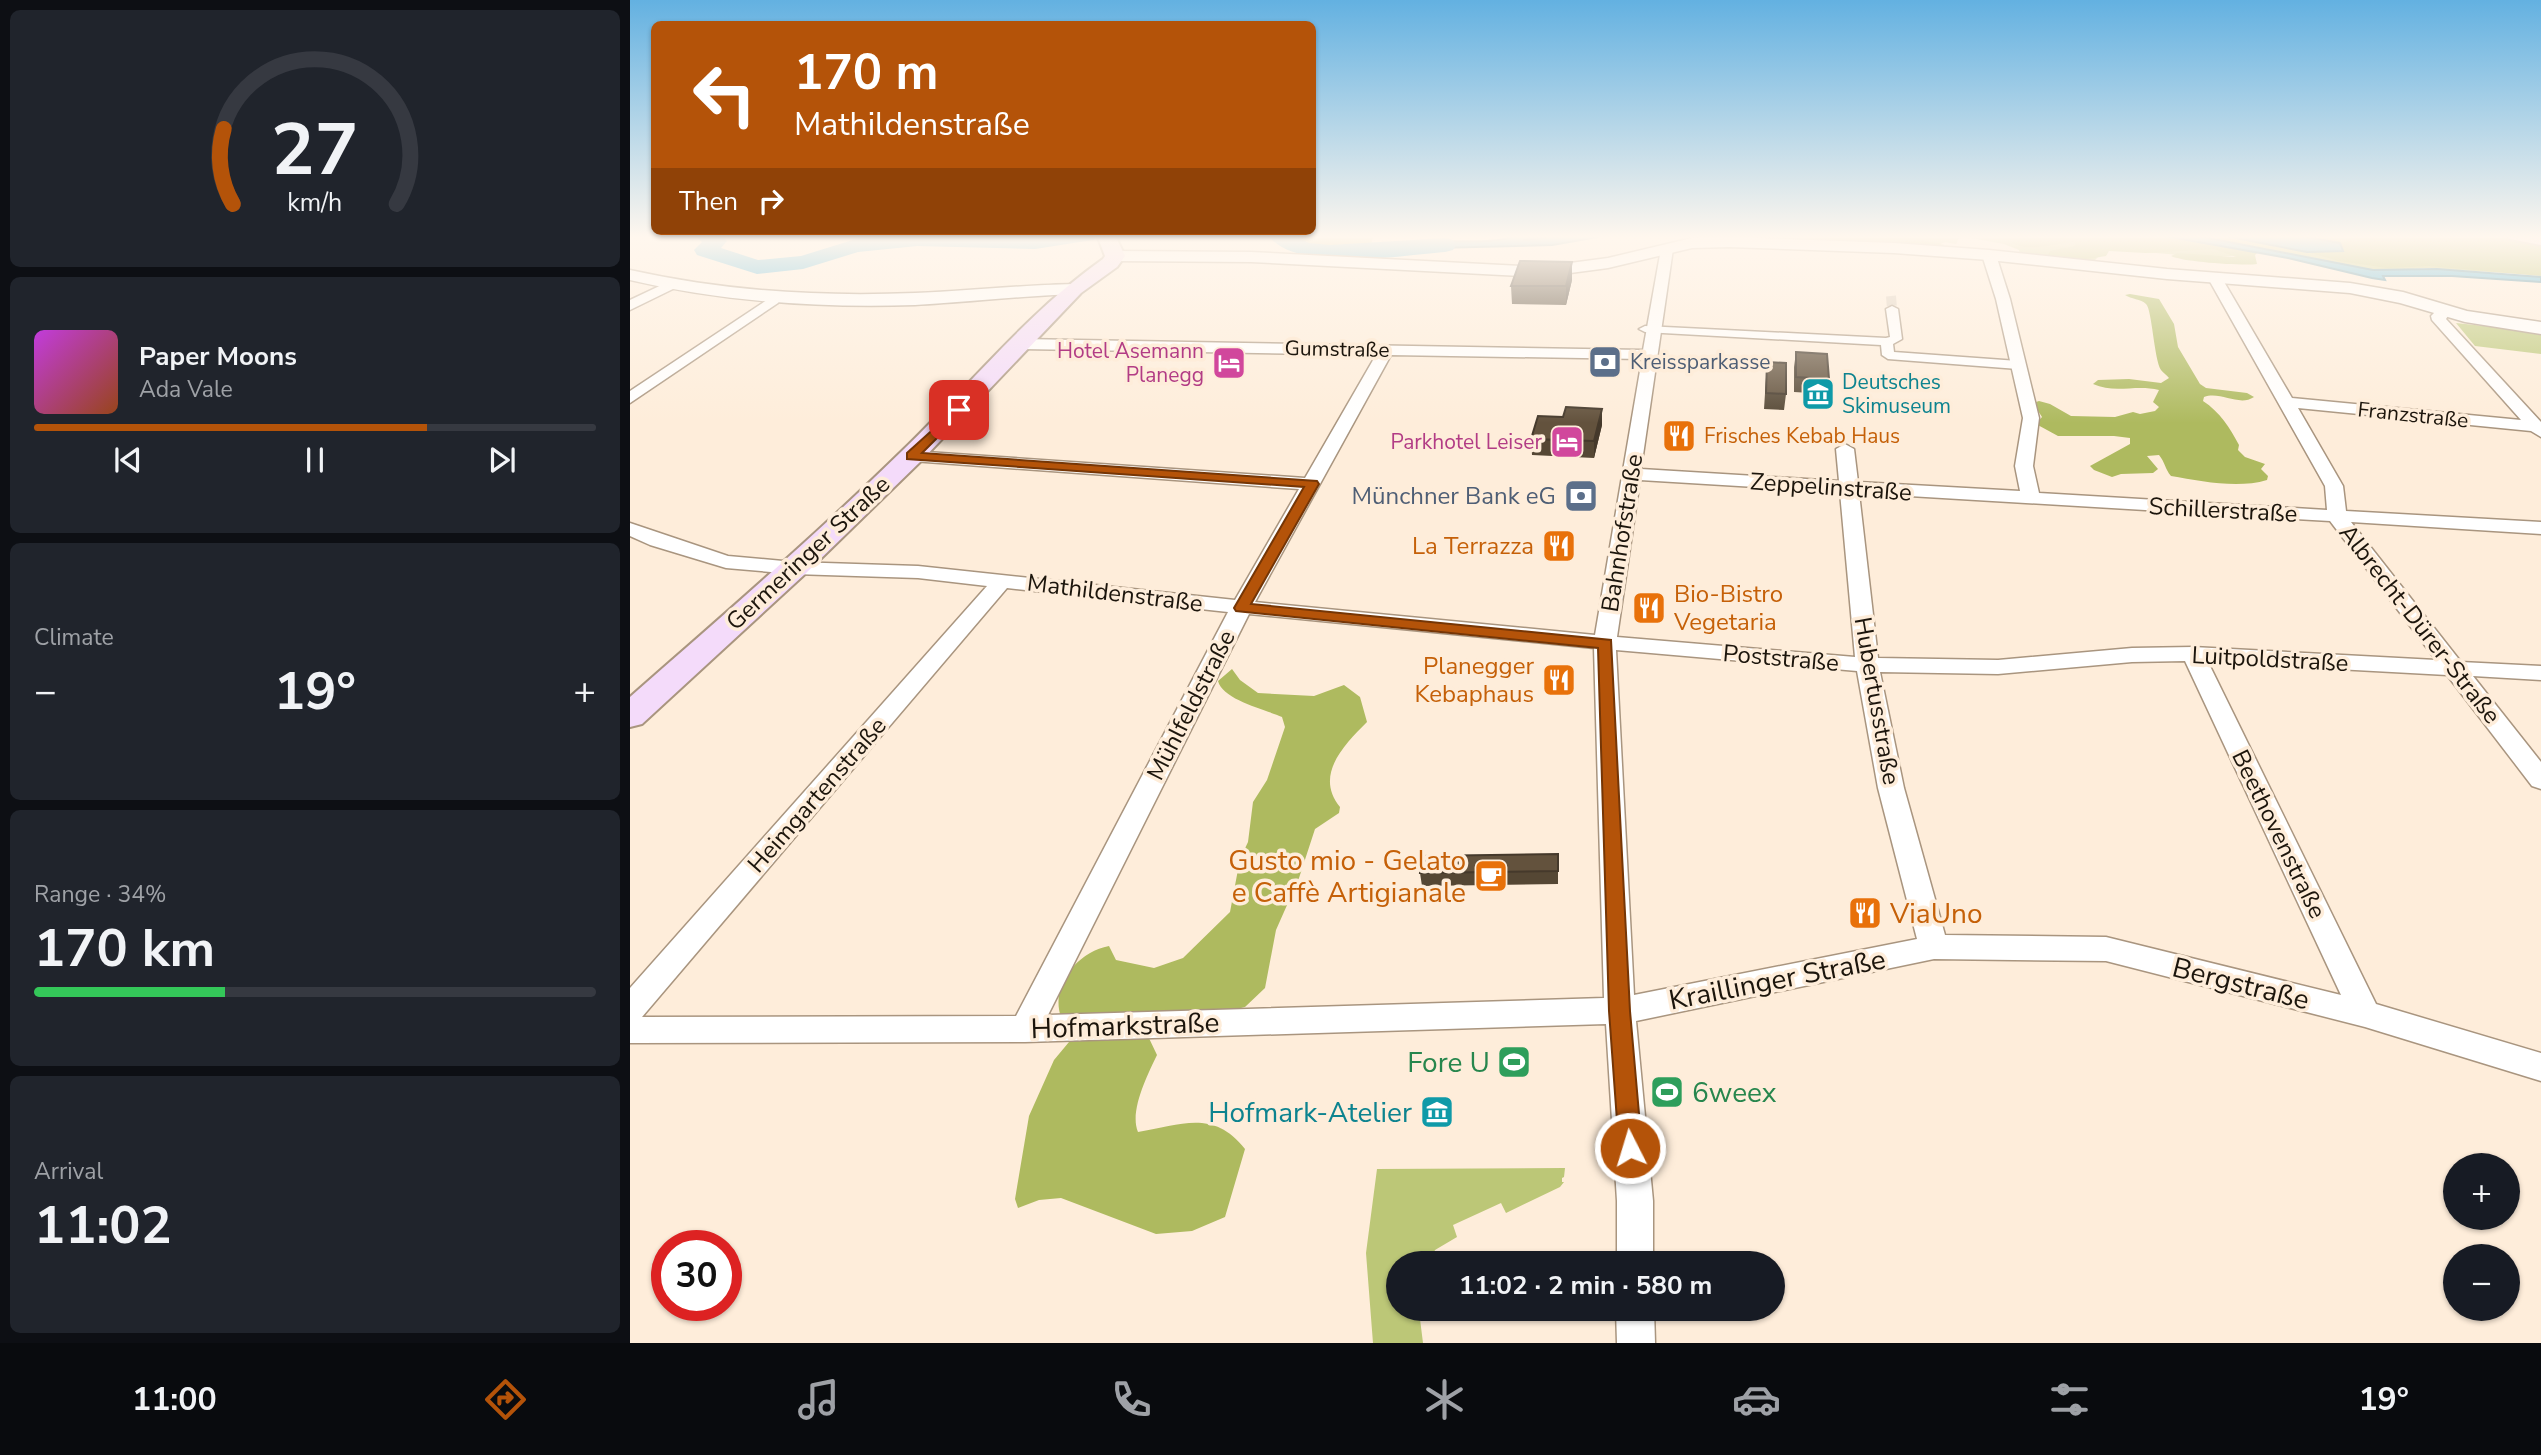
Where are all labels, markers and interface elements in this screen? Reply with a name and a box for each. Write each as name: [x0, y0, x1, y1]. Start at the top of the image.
text: 170 m: [794, 39, 938, 106]
icon: left: [679, 49, 770, 140]
text: 27: [271, 101, 359, 201]
text: Mathildenstraße: [794, 103, 1030, 146]
icon: right: [752, 182, 790, 220]
text: Then: [679, 184, 738, 219]
text: km/h: [287, 186, 343, 220]
street label: Gumstraße: [1284, 334, 1390, 364]
place label: Hotel Asemann Planegg: [1057, 337, 1204, 389]
text: Paper Moons: [139, 339, 297, 374]
bank icon: Kreissparkasse: [1586, 343, 1624, 381]
hotel icon: Hotel Asemann Planegg: [1210, 344, 1248, 382]
place label: Kreissparkasse: [1630, 348, 1771, 376]
place label: Deutsches Skimuseum: [1842, 368, 1951, 420]
text: Ada Vale: [139, 374, 233, 405]
museum icon: Deutsches Skimuseum: [1799, 375, 1837, 413]
pin: [929, 380, 989, 440]
icon: arrive: [940, 391, 978, 429]
street label: Franzstraße: [2356, 395, 2470, 435]
restaurant icon: Frisches Kebab Haus: [1660, 417, 1698, 455]
place label: Frisches Kebab Haus: [1704, 422, 1900, 450]
hotel icon: Parkhotel Leiser: [1548, 423, 1586, 461]
place label: Parkhotel Leiser: [1390, 428, 1542, 456]
icon: previous: [109, 441, 147, 479]
icon: pause: [296, 441, 334, 479]
icon: next: [483, 441, 521, 479]
street label: Bahnhofstraße: [1594, 452, 1650, 614]
street label: Zeppelinstraße: [1749, 465, 1913, 509]
street label: Germeringer Straße: [719, 469, 897, 637]
bank icon: Münchner Bank eG: [1562, 477, 1600, 515]
place label: Münchner Bank eG: [1352, 480, 1556, 512]
street label: Schillerstraße: [2148, 490, 2298, 530]
street label: Albrecht-Dürer-Straße: [2332, 518, 2508, 730]
restaurant icon: La Terrazza: [1540, 527, 1578, 565]
place label: La Terrazza: [1412, 530, 1534, 562]
street label: Mathildenstraße: [1025, 566, 1205, 620]
place label: Bio-Bistro Vegetaria: [1673, 578, 1783, 638]
restaurant icon: Bio-Bistro Vegetaria: [1630, 589, 1668, 627]
street label: Hubertusstraße: [1847, 615, 1907, 787]
text: Climate: [34, 622, 114, 653]
street label: Mühlfeldstraße: [1139, 624, 1243, 786]
street label: Poststraße: [1722, 637, 1840, 679]
street label: Luitpoldstraße: [2191, 639, 2349, 679]
place label: Planegger Kebaphaus: [1414, 650, 1534, 710]
text: 19°: [274, 656, 356, 727]
restaurant icon: Planegger Kebaphaus: [1540, 661, 1578, 699]
text: −: [34, 666, 57, 717]
text: +: [573, 666, 596, 717]
street label: Heimgartenstraße: [741, 710, 893, 880]
street label: Beethovenstraße: [2224, 744, 2334, 924]
place label: Gusto mio - Gelato e Caffè Artigianale: [1228, 842, 1466, 912]
cafe icon: Gusto mio - Gelato e Caffè Artigianale: [1472, 857, 1510, 895]
text: Range · 34%: [34, 879, 166, 910]
restaurant icon: ViaUno: [1846, 894, 1884, 932]
place label: ViaUno: [1889, 895, 1983, 933]
text: 170 km: [34, 913, 215, 984]
street label: Kraillinger Straße: [1666, 940, 1889, 1020]
street label: Bergstraße: [2168, 949, 2313, 1019]
street label: Hofmarkstraße: [1030, 1004, 1220, 1048]
sports icon: Fore U: [1495, 1043, 1533, 1081]
place label: Fore U: [1407, 1044, 1490, 1082]
sports icon: 6weex: [1648, 1073, 1686, 1111]
place label: 6weex: [1692, 1074, 1777, 1112]
museum icon: Hofmark-Atelier: [1418, 1093, 1456, 1131]
place label: Hofmark-Atelier: [1208, 1094, 1412, 1132]
position arrow: [1593, 1111, 1667, 1185]
map controls: [2443, 1153, 2520, 1321]
button: +: [2443, 1153, 2520, 1230]
text: Arrival: [34, 1156, 103, 1187]
text: 11:02: [34, 1190, 172, 1261]
speed limit sign: 30: [651, 1230, 742, 1321]
button: −: [2443, 1244, 2520, 1321]
text: 11:02 · 2 min · 580 m: [1459, 1268, 1712, 1303]
icon: directions: [481, 1375, 530, 1424]
icon: music: [794, 1375, 843, 1424]
icon: phone: [1107, 1375, 1156, 1424]
icon: climate: [1420, 1375, 1469, 1424]
icon: car: [1732, 1375, 1781, 1424]
icon: filters: [2045, 1375, 2094, 1424]
text: 11:00: [132, 1378, 217, 1421]
text: 19°: [2358, 1378, 2409, 1421]

